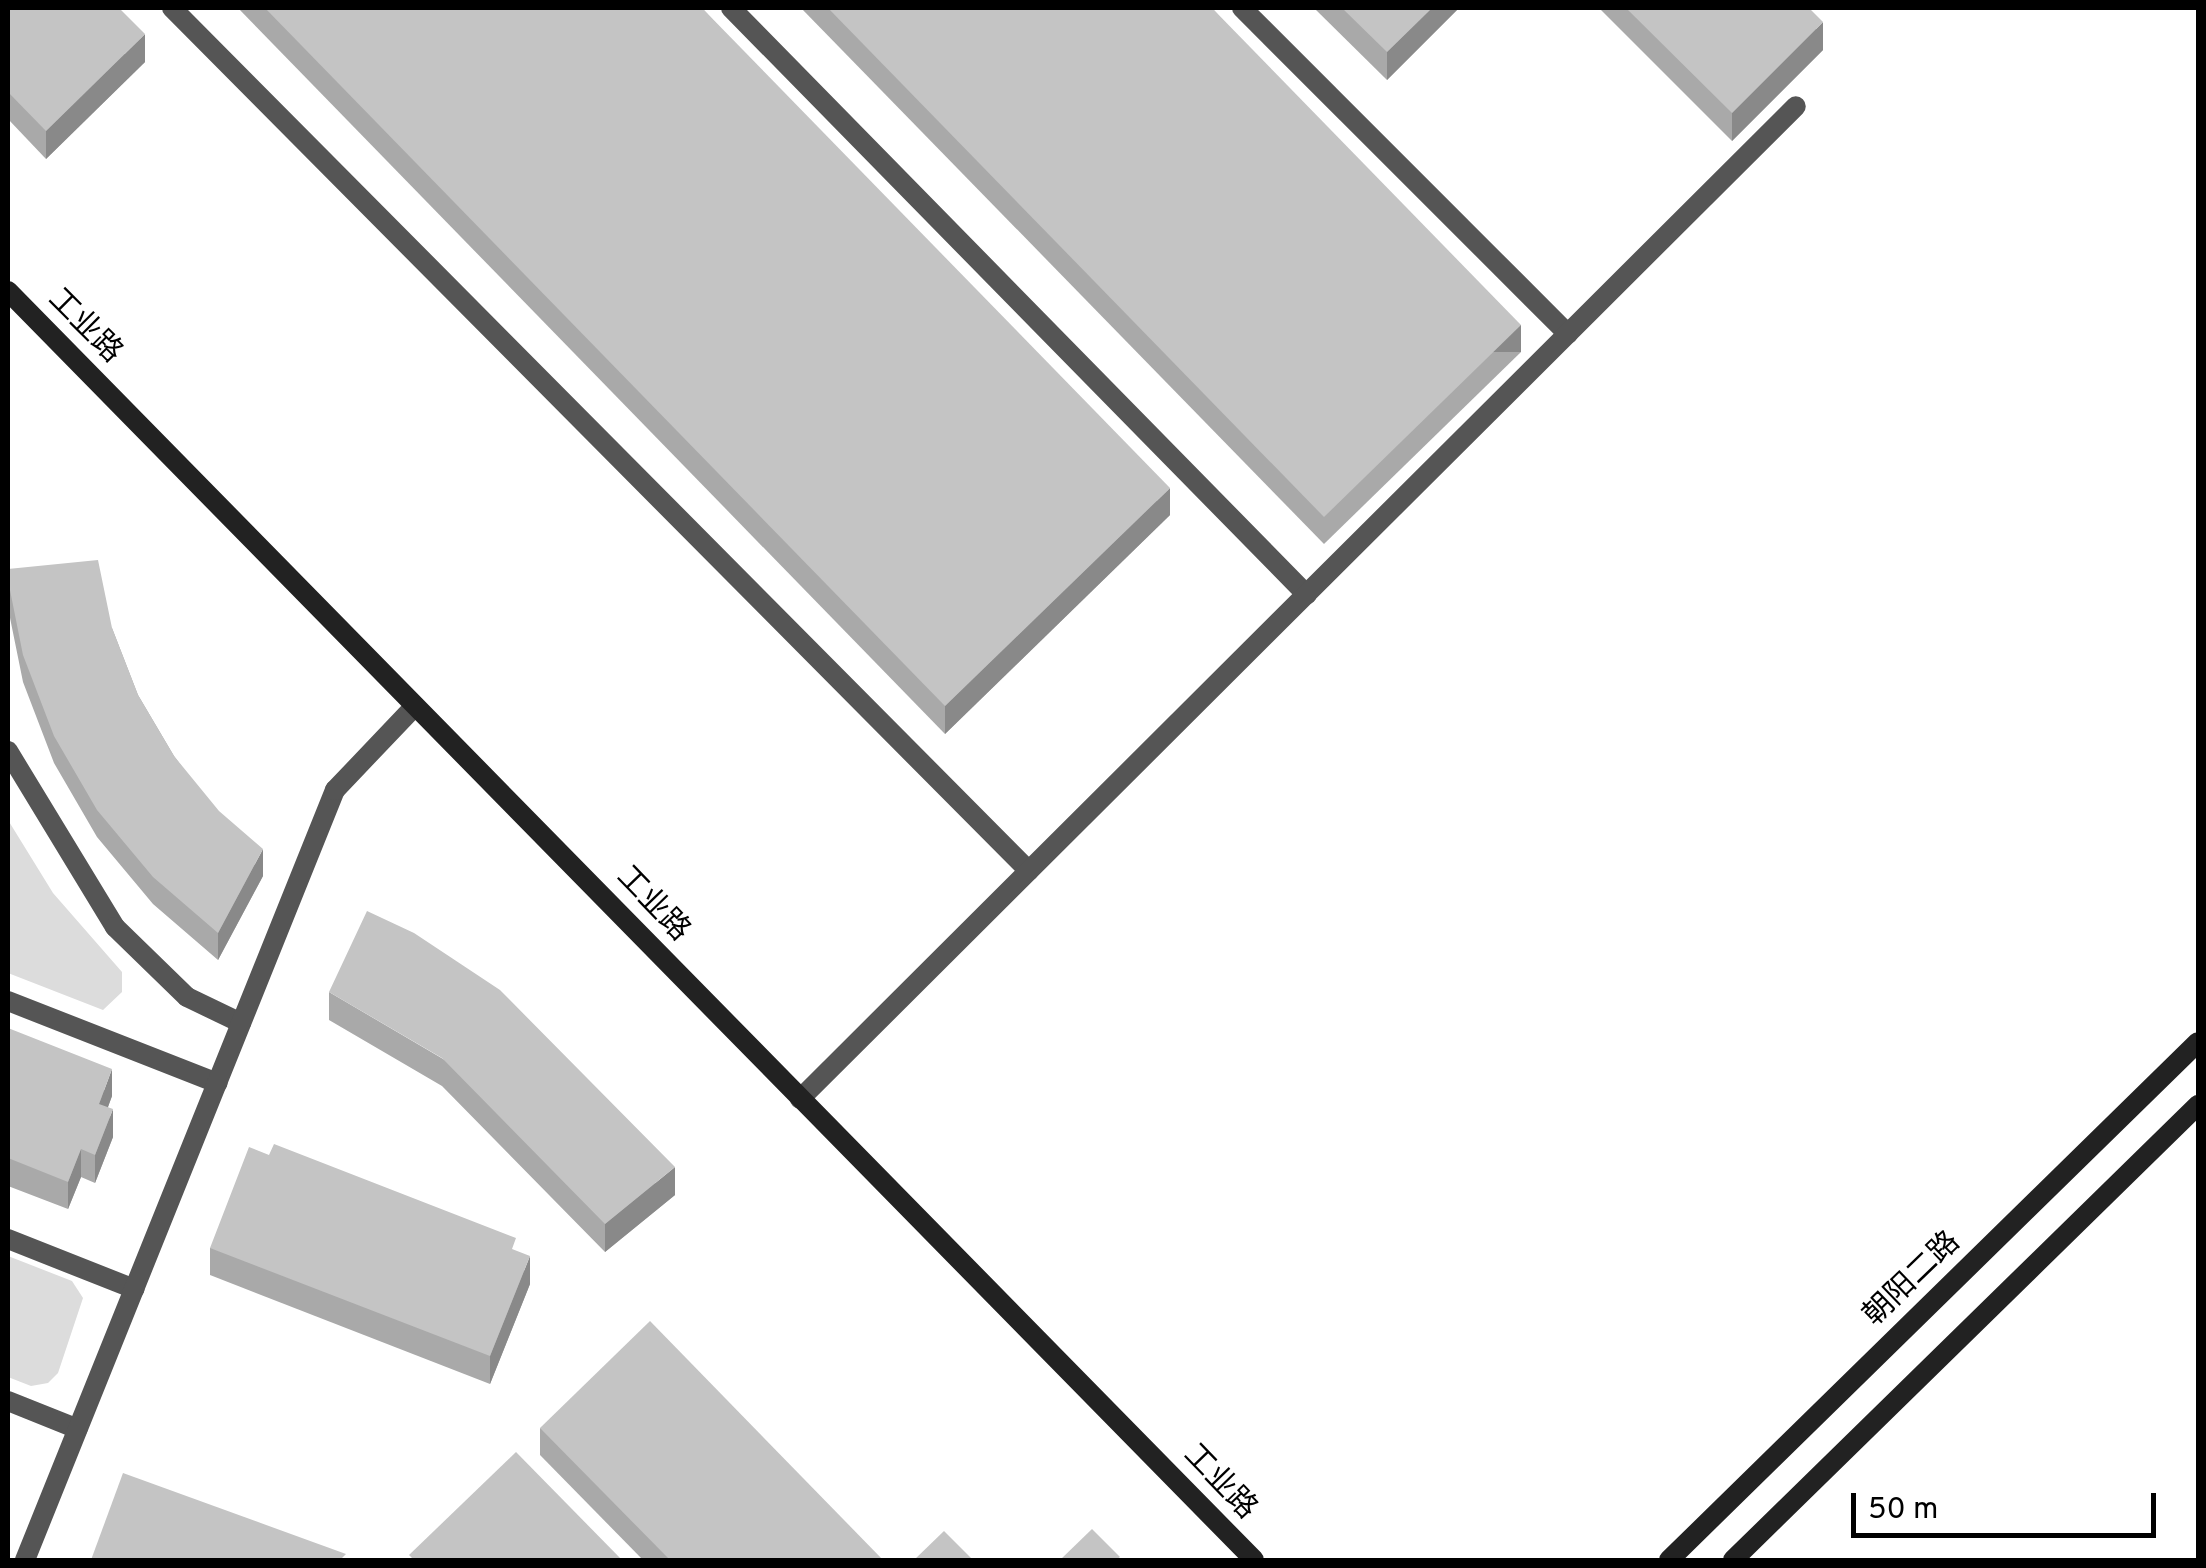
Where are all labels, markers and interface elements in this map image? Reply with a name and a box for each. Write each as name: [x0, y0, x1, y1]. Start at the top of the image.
street label: 工业路: [39, 282, 129, 372]
street label: 工业路: [608, 860, 696, 950]
street label: 朝阳二路: [1857, 1225, 1969, 1335]
street label: 工业路: [1175, 1438, 1263, 1528]
scale bar: [1856, 1473, 2161, 1535]
text: 50 m: [1868, 1492, 1938, 1529]

